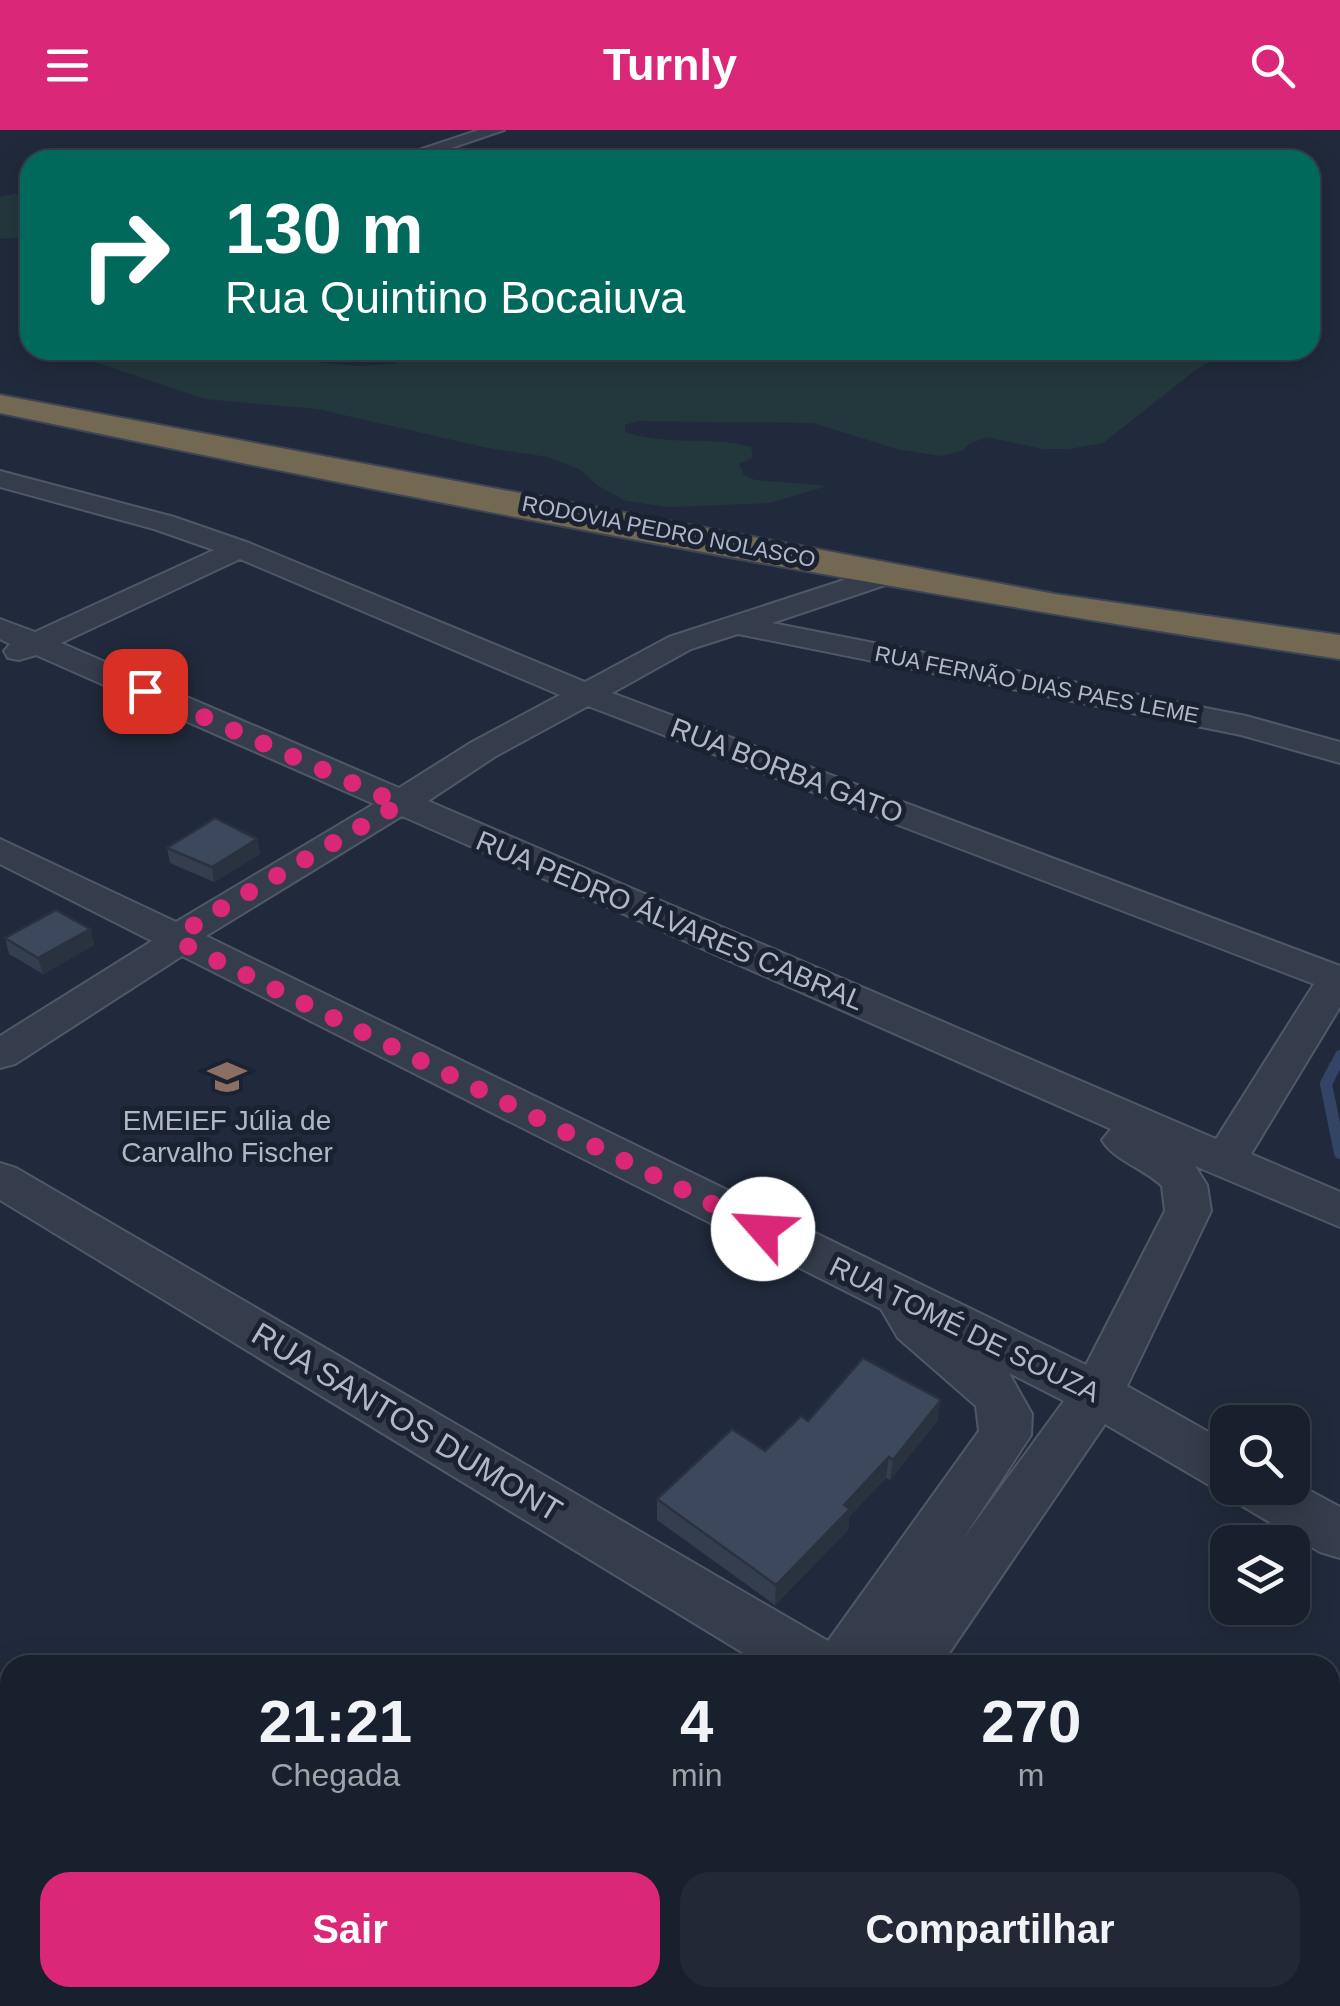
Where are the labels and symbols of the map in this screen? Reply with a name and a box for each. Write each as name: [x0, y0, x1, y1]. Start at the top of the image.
street label: RODOVIA PEDRO NOLASCO: [520, 491, 818, 572]
street label: RUA FERNÃO DIAS PAES LEME: [873, 641, 1201, 728]
pin: [103, 649, 188, 734]
street label: RUA BORBA GATO: [666, 712, 907, 829]
street label: RUA PEDRO ÁLVARES CABRAL: [472, 825, 868, 1016]
school or university icon: EMEIEF Júlia de Carvalho Fischer: [206, 1056, 248, 1098]
place label: EMEIEF Júlia de Carvalho Fischer: [121, 1105, 333, 1168]
position arrow: [711, 1177, 815, 1281]
street label: RUA TOMÉ DE SOUZA: [825, 1251, 1105, 1408]
street label: RUA SANTOS DUMONT: [246, 1315, 568, 1529]

